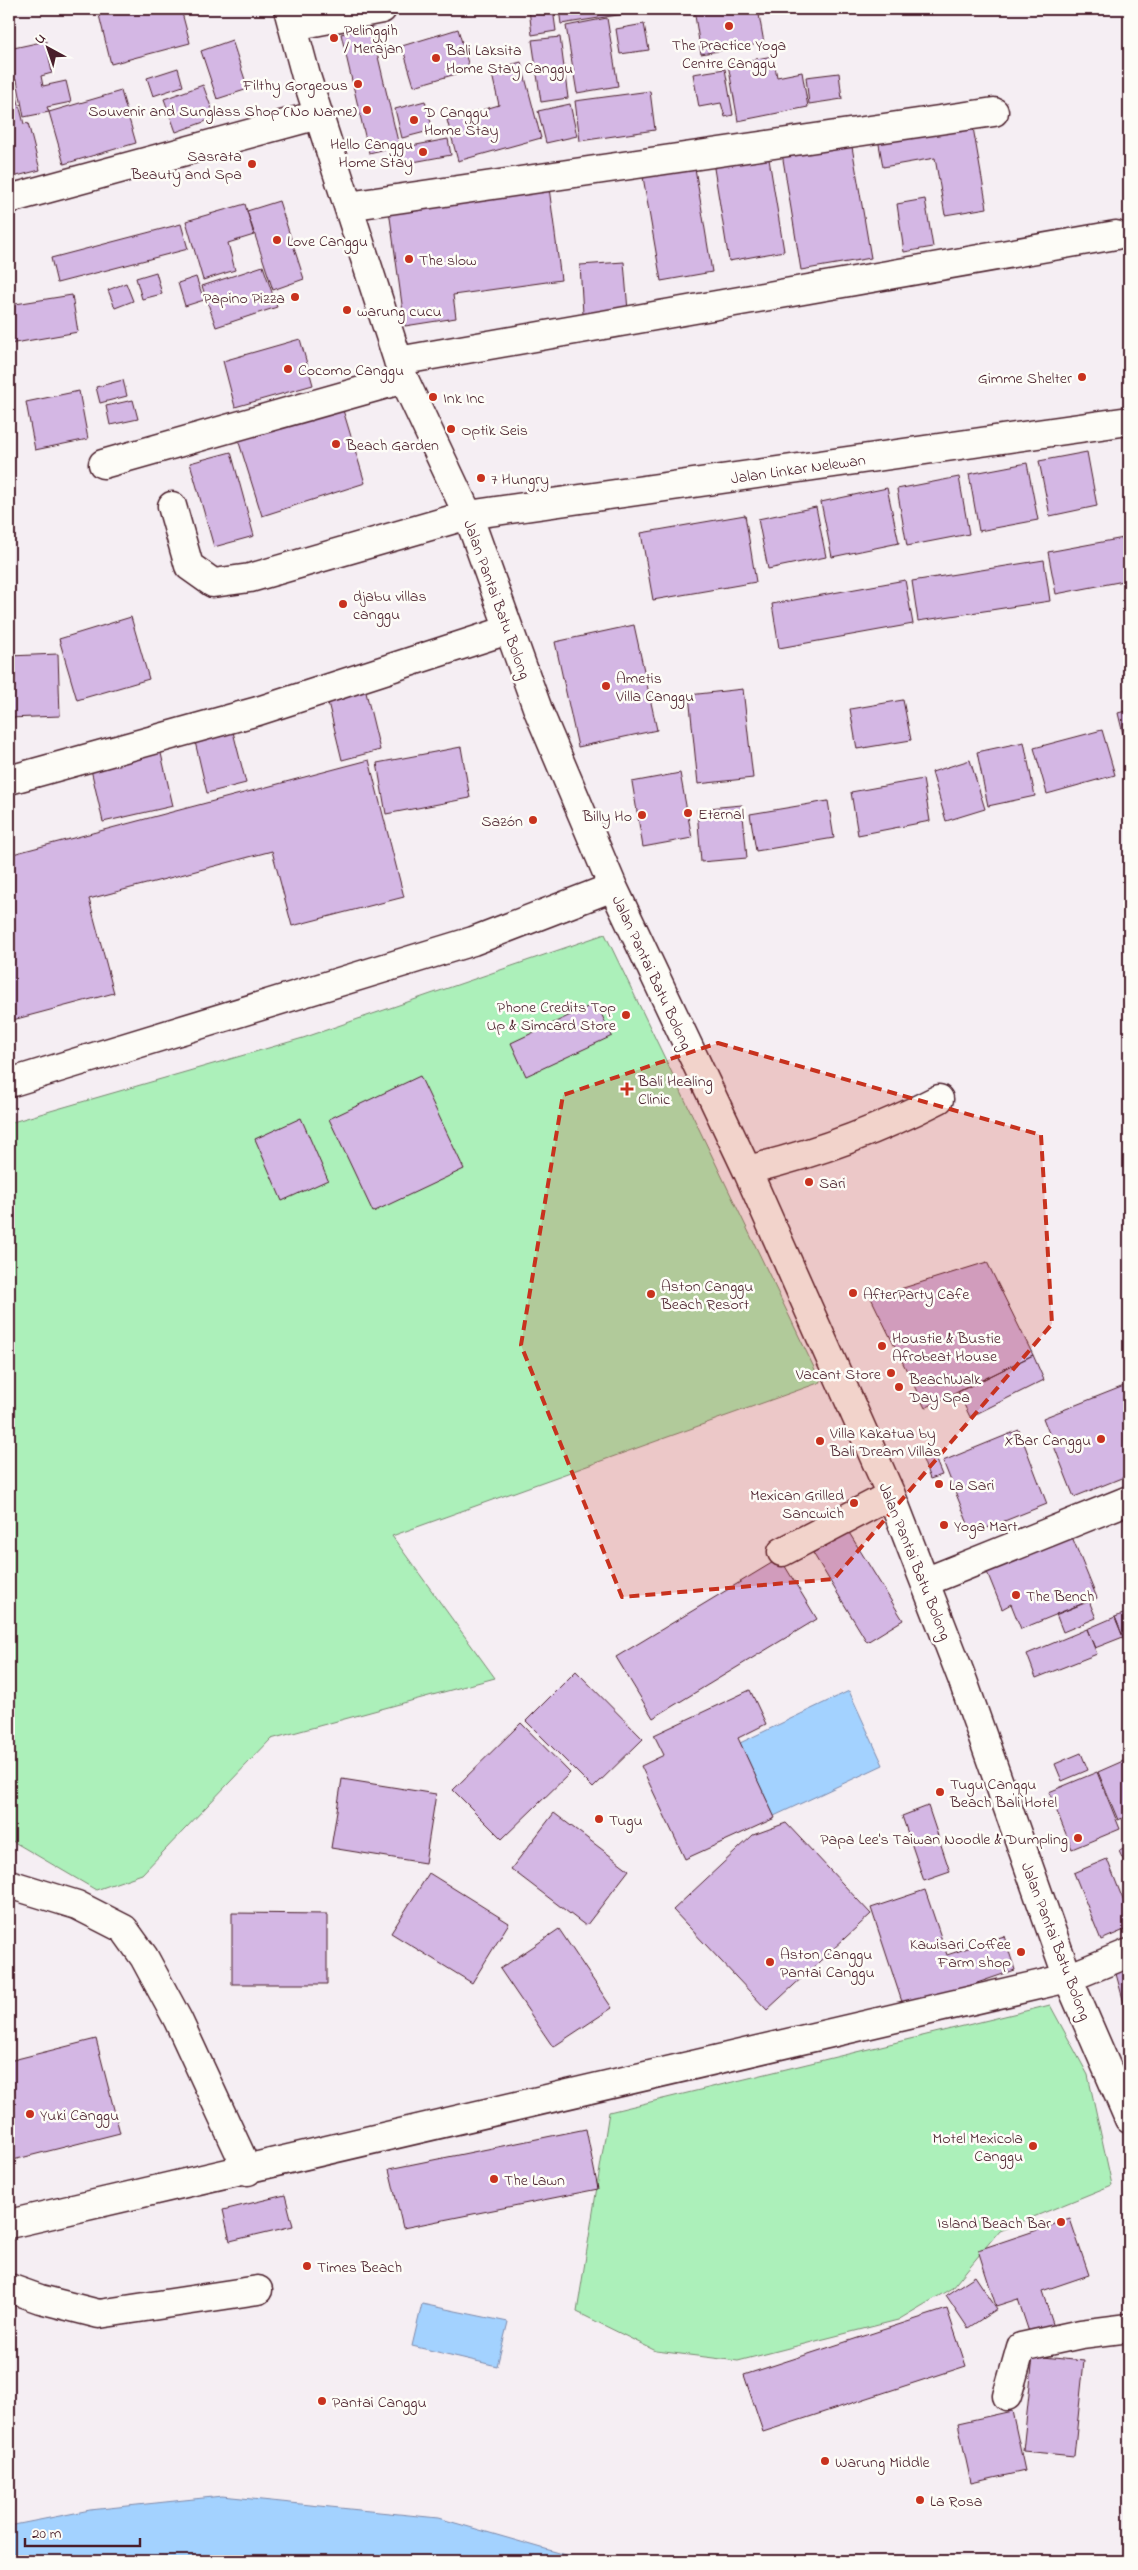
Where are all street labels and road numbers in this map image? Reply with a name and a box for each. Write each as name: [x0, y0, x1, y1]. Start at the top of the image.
street label: Jalan Linkar Nelewan: [729, 449, 867, 491]
street label: Jalan Pantai Batu Bolong: [456, 517, 536, 683]
street label: Jalan Pantai Batu Bolong: [605, 892, 698, 1054]
street label: Jalan Pantai Batu Bolong: [872, 1479, 957, 1644]
street label: Jalan Pantai Batu Bolong: [1014, 1859, 1096, 2024]

